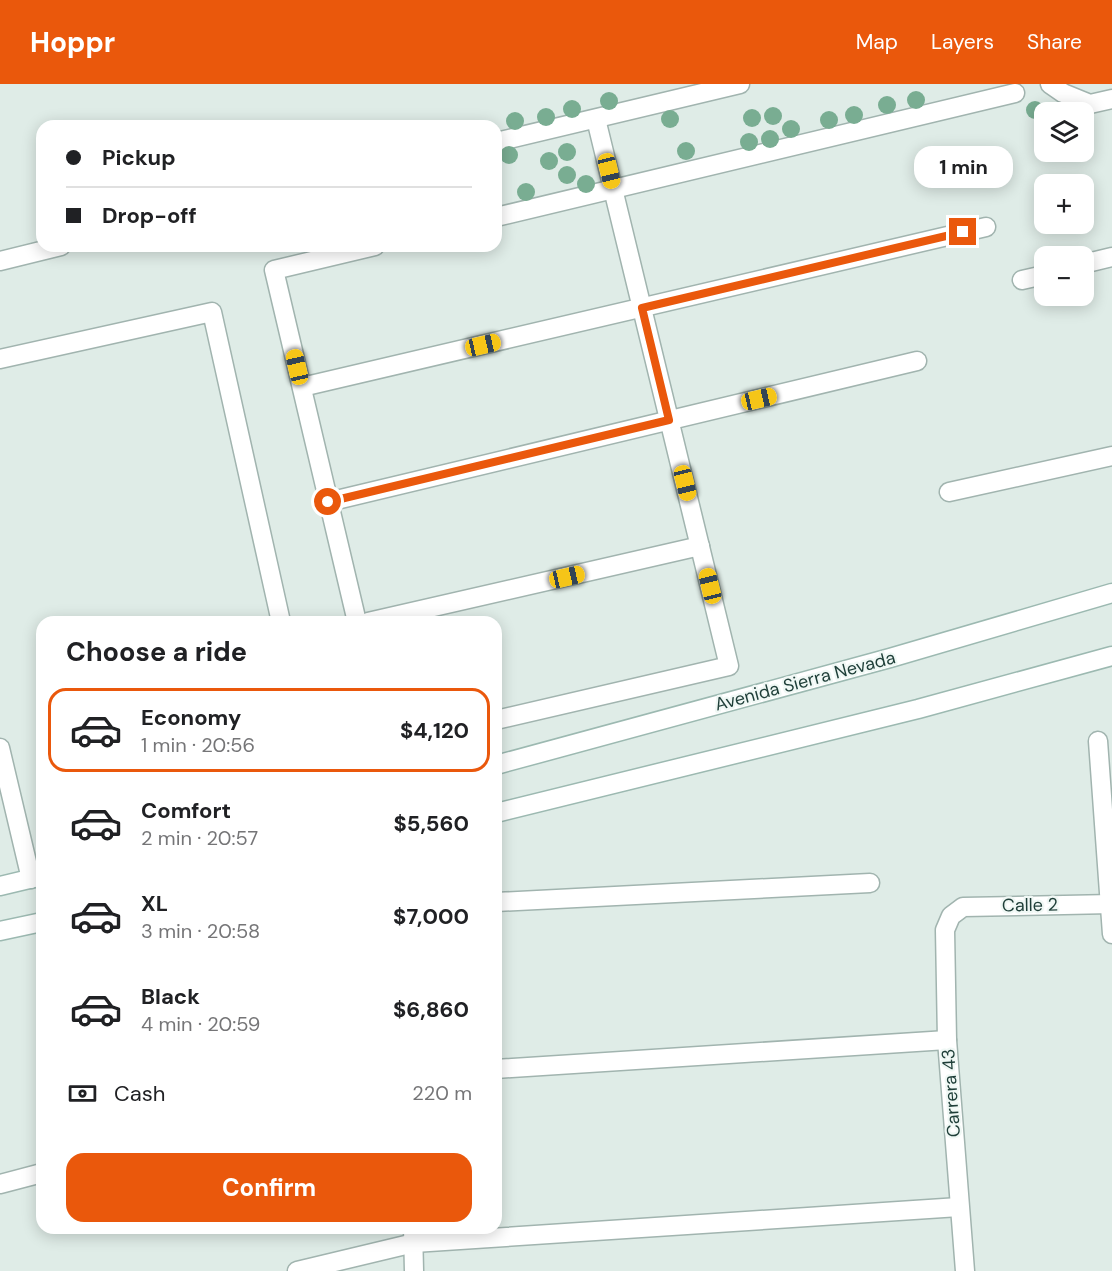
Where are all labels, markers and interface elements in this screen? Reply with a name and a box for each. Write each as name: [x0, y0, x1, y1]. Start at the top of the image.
text: Hoppr: [30, 24, 115, 61]
text: Map: [856, 28, 898, 56]
text: Layers: [931, 28, 994, 56]
text: Share: [1027, 28, 1082, 56]
map controls: [1034, 102, 1094, 306]
button: layers: [1034, 102, 1094, 162]
text: Pickup: [102, 143, 176, 172]
callout: 1 min: [914, 145, 1012, 187]
car: [596, 151, 622, 191]
text: 1 min: [939, 154, 988, 180]
button: +: [1034, 174, 1094, 234]
text: Drop-off: [102, 201, 197, 230]
route end: [949, 218, 976, 245]
button: −: [1034, 246, 1094, 306]
car: [463, 332, 503, 358]
car: [284, 347, 310, 387]
car: [739, 386, 779, 412]
car: [672, 463, 698, 503]
route start: [314, 488, 341, 515]
car: [547, 564, 587, 590]
car: [697, 566, 723, 606]
text: Choose a ride: [66, 634, 247, 669]
street label: Avenida Sierra Nevada: [712, 645, 898, 717]
icon: car: [69, 703, 123, 757]
text: Economy: [141, 703, 241, 732]
text: $4,120: [400, 716, 469, 745]
text: 1 min · 20:56: [141, 732, 255, 758]
icon: car: [69, 796, 123, 850]
text: Comfort: [141, 796, 231, 825]
text: $5,560: [393, 809, 469, 838]
text: 2 min · 20:57: [141, 825, 258, 851]
icon: car: [69, 889, 123, 943]
text: XL: [141, 889, 168, 918]
street label: Calle 2: [1002, 893, 1058, 917]
text: $7,000: [393, 902, 469, 931]
text: 3 min · 20:58: [141, 918, 260, 944]
icon: car: [69, 982, 123, 1036]
text: Black: [141, 982, 200, 1011]
text: $6,860: [393, 995, 469, 1024]
text: 4 min · 20:59: [141, 1011, 260, 1037]
street label: Carrera 43: [936, 1048, 966, 1138]
icon: cash: [66, 1077, 99, 1110]
text: Cash: [114, 1079, 165, 1108]
text: 220 m: [412, 1080, 472, 1106]
button: Confirm: [66, 1153, 472, 1222]

